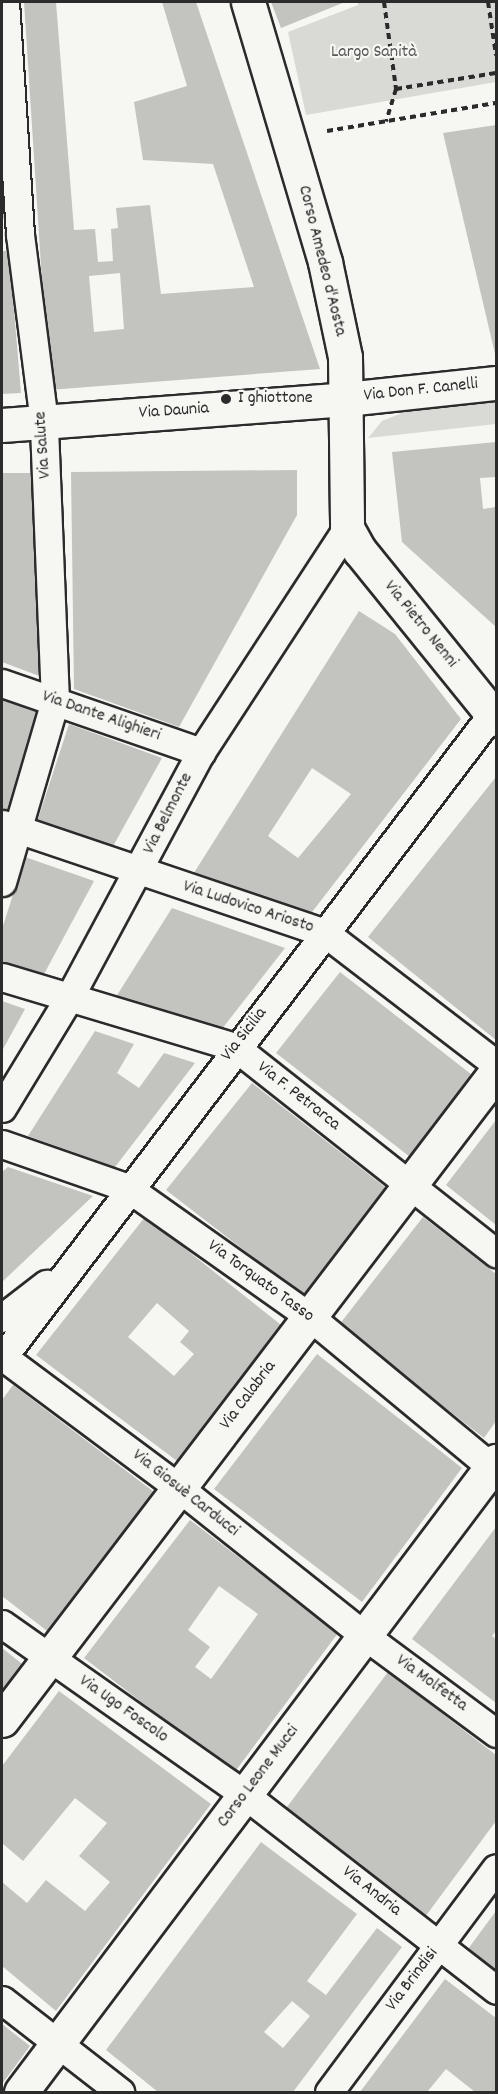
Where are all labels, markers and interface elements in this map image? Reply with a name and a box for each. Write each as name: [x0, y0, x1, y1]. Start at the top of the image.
park label: Largo Sanità: [331, 42, 417, 64]
street label: Corso Amedeo d'Aosta: [292, 183, 350, 339]
street label: Via Don F. Canelli: [363, 374, 479, 408]
place label: I ghiottone: [238, 388, 313, 410]
marker: I ghiottone: [219, 392, 233, 406]
street label: Via Daunia: [138, 399, 210, 425]
street label: Via Salute: [31, 411, 57, 479]
street label: Via Pietro Nenni: [378, 577, 462, 673]
street label: Via Dante Alighieri: [39, 687, 163, 747]
street label: Via Belmonte: [139, 770, 199, 858]
street label: Via Ludovico Ariosto: [180, 877, 316, 939]
street label: Via Sicilia: [217, 1004, 273, 1066]
street label: Via F. Petrarca: [252, 1058, 344, 1136]
street label: Via Torquato Tasso: [202, 1236, 318, 1328]
street label: Via Calabria: [216, 1357, 282, 1435]
street label: Via Giosuè Carducci: [127, 1445, 243, 1543]
street label: Via Molfetta: [391, 1651, 471, 1717]
street label: Via Ugo Foscolo: [74, 1671, 172, 1749]
street label: Corso Leone Mucci: [213, 1721, 305, 1833]
street label: Via Andria: [337, 1862, 405, 1922]
street label: Via Brindisi: [382, 1944, 444, 2016]

